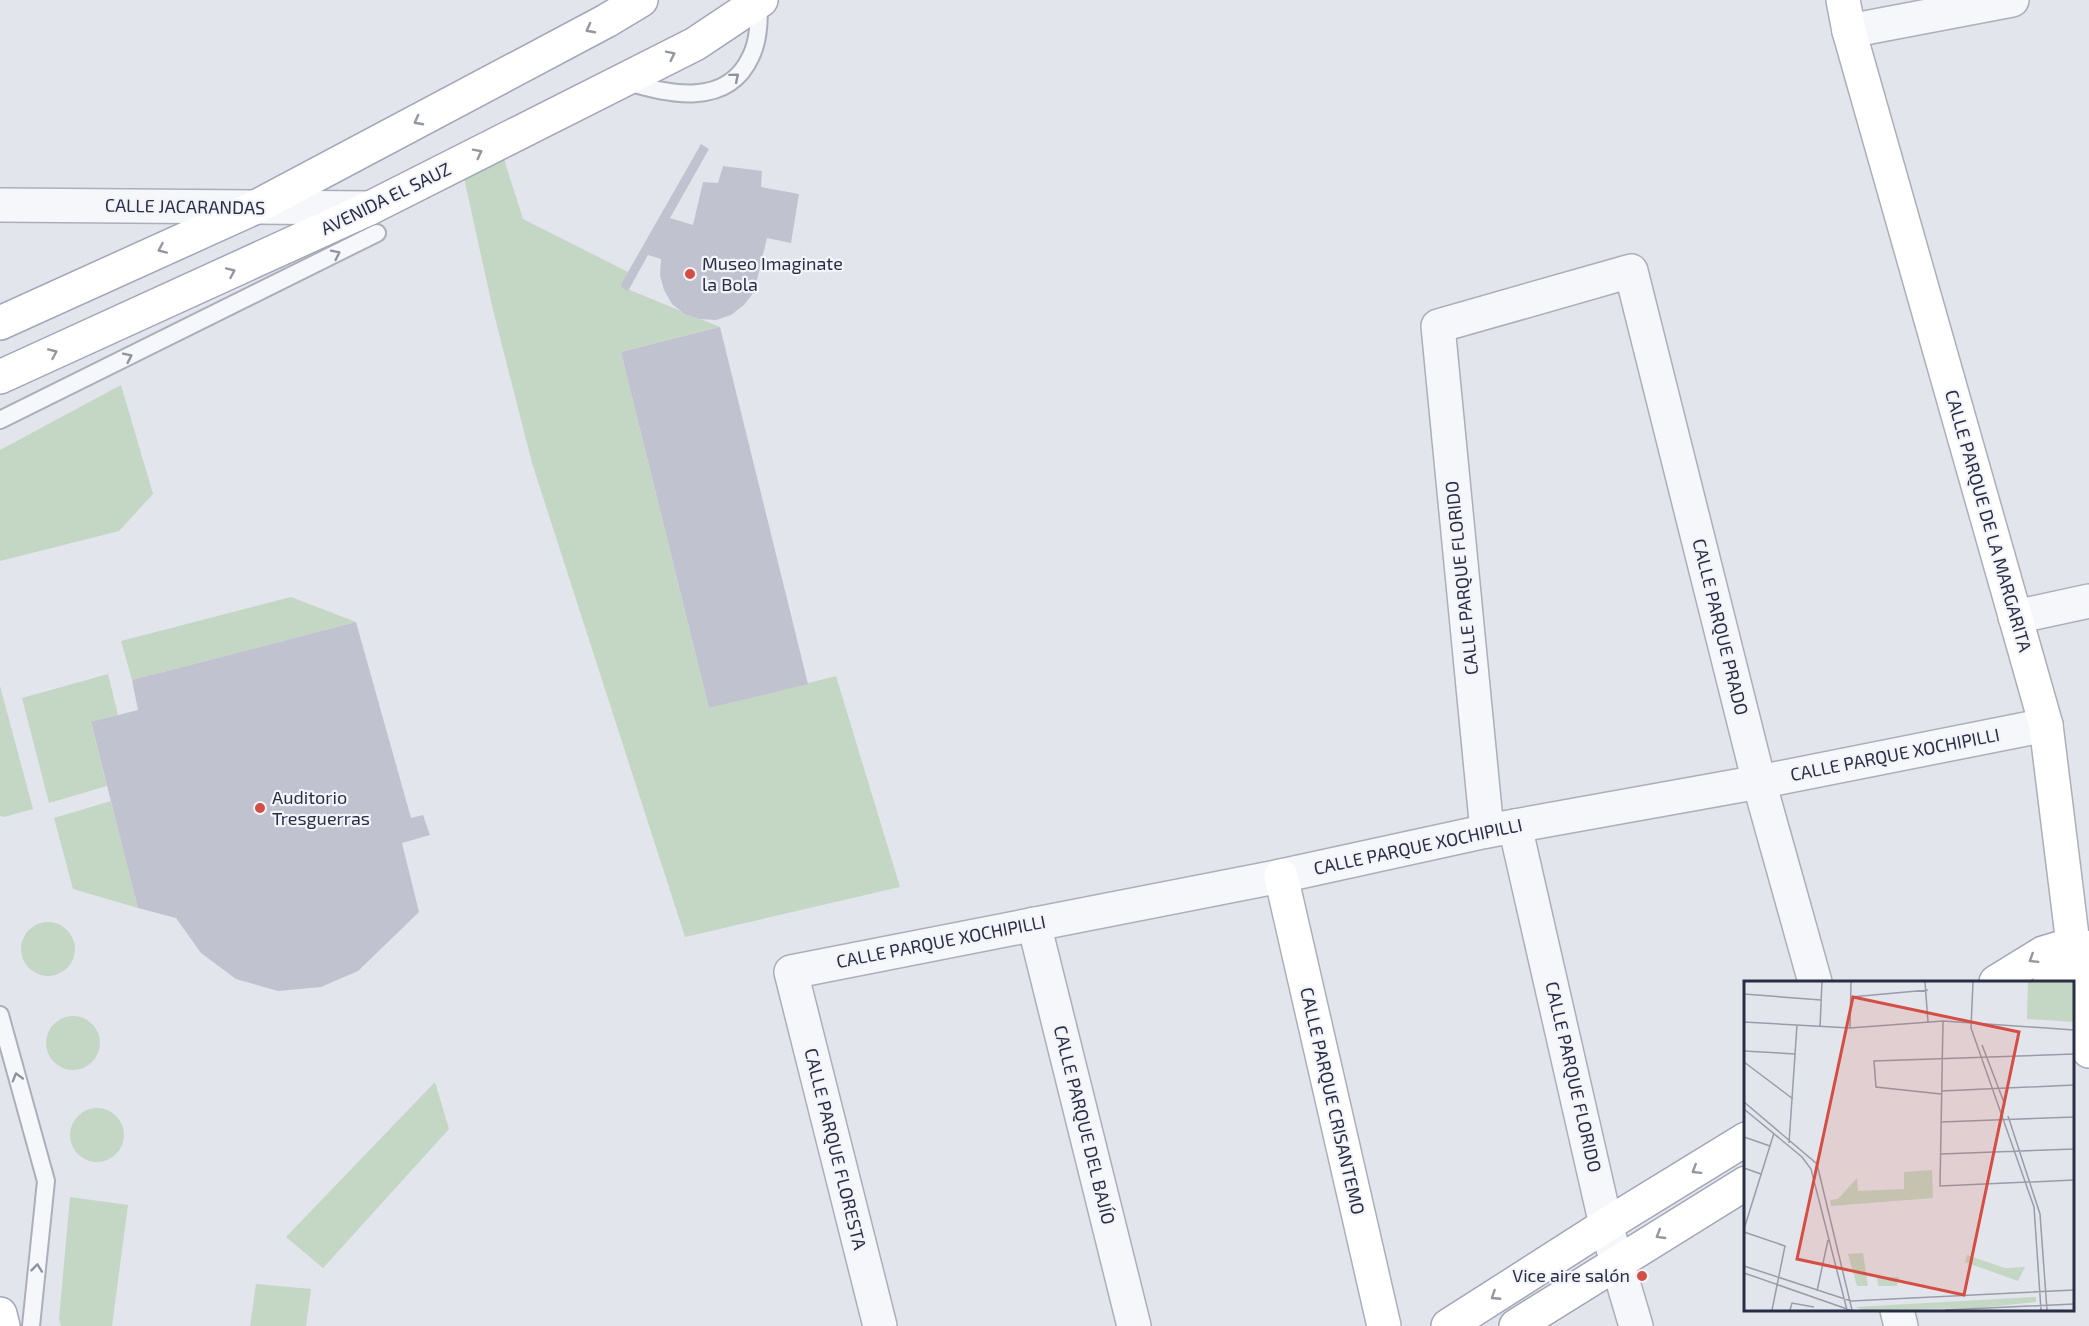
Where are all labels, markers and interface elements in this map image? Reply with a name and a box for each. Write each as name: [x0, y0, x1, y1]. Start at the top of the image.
one-way arrow: [586, 22, 596, 33]
one-way arrow: [665, 51, 676, 63]
one-way arrow: [729, 73, 740, 84]
one-way arrow: [414, 114, 424, 125]
one-way arrow: [472, 149, 483, 160]
street label: AVENIDA EL SAUZ: [317, 157, 454, 239]
street label: CALLE JACARANDAS: [105, 194, 265, 218]
one-way arrow: [158, 242, 169, 254]
one-way arrow: [330, 249, 341, 261]
place label: Museo Imaginate la Bola: [702, 252, 843, 295]
one-way arrow: [224, 267, 235, 279]
marker: Museo Imaginate la Bola: [683, 267, 697, 281]
one-way arrow: [47, 348, 58, 360]
one-way arrow: [121, 353, 132, 364]
street label: CALLE PARQUE DE LA MARGARITA: [1941, 387, 2037, 655]
street label: CALLE PARQUE FLORIDO: [1440, 480, 1482, 676]
street label: CALLE PARQUE PRADO: [1688, 536, 1754, 717]
street label: CALLE PARQUE XOCHIPILLI: [1788, 723, 2001, 785]
place label: Auditorio Tresguerras: [272, 786, 370, 829]
marker: Auditorio Tresguerras: [253, 801, 267, 815]
street label: CALLE PARQUE XOCHIPILLI: [1311, 813, 1524, 879]
street label: CALLE PARQUE XOCHIPILLI: [834, 910, 1047, 972]
one-way arrow: [2029, 952, 2039, 964]
street label: CALLE PARQUE FLORIDO: [1541, 979, 1607, 1174]
inset map: [1744, 981, 2074, 1311]
street label: CALLE PARQUE CRISANTEMO: [1296, 985, 1370, 1217]
street label: CALLE PARQUE DEL BAJÍO: [1050, 1023, 1120, 1227]
street label: CALLE PARQUE FLORESTA: [800, 1046, 872, 1253]
one-way arrow: [12, 1072, 24, 1083]
one-way arrow: [1692, 1162, 1702, 1174]
one-way arrow: [1656, 1228, 1666, 1240]
one-way arrow: [30, 1263, 43, 1272]
place label: Vice aire salón: [1512, 1264, 1630, 1286]
marker: Vice aire salón: [1635, 1269, 1649, 1283]
one-way arrow: [1491, 1289, 1502, 1300]

